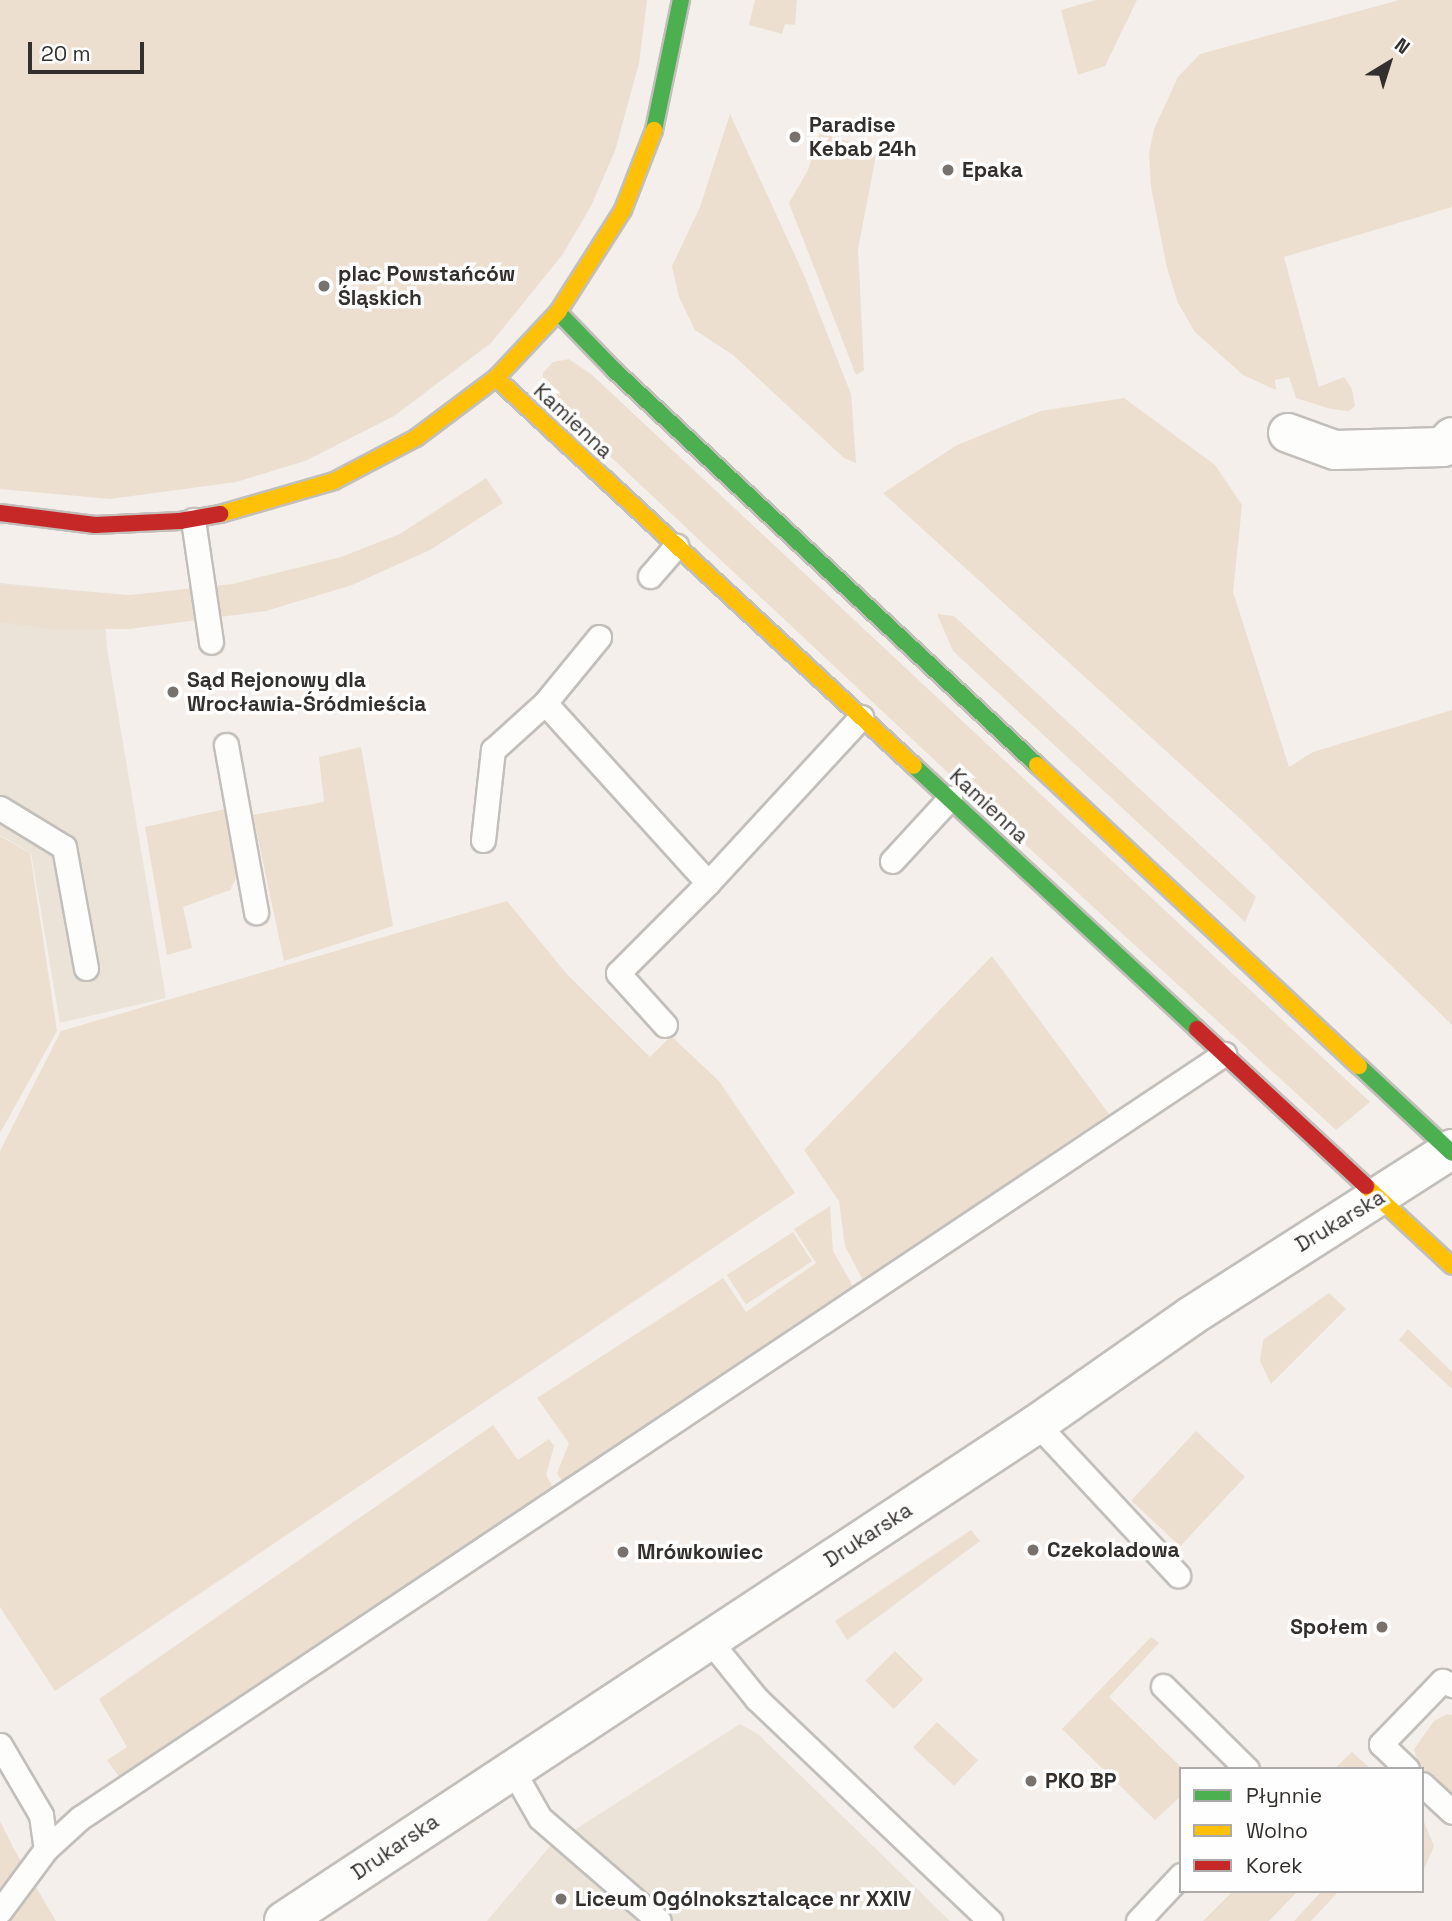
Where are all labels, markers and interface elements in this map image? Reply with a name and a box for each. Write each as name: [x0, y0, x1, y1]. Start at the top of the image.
scale bar: [32, 28, 147, 72]
north arrow: [1354, 28, 1424, 98]
text: N: [1390, 32, 1415, 60]
text: 20 m: [41, 40, 91, 67]
place label: Paradise Kebab 24h: [809, 112, 917, 162]
marker: Paradise Kebab 24h: [787, 129, 803, 145]
place label: Epaka: [962, 157, 1023, 183]
marker: Epaka: [940, 162, 956, 178]
place label: plac Powstańców Śląskich: [338, 261, 515, 311]
marker: plac Powstańców Śląskich: [316, 278, 332, 294]
street label: Kamienna: [528, 378, 618, 464]
place label: Sąd Rejonowy dla Wrocławia-Śródmieścia: [187, 667, 427, 717]
marker: Sąd Rejonowy dla Wrocławia-Śródmieścia: [165, 684, 181, 700]
street label: Kamienna: [944, 763, 1034, 849]
street label: Drukarska: [1291, 1185, 1389, 1257]
street label: Drukarska: [819, 1497, 917, 1573]
place label: Czekoladowa: [1047, 1537, 1180, 1563]
place label: Mrówkowiec: [637, 1539, 763, 1565]
marker: Czekoladowa: [1025, 1542, 1041, 1558]
marker: Mrówkowiec: [615, 1544, 631, 1560]
place label: Społem: [1290, 1614, 1368, 1640]
marker: Społem: [1374, 1619, 1390, 1635]
legend: [1179, 1767, 1424, 1893]
place label: PKO BP: [1045, 1768, 1116, 1794]
marker: PKO BP: [1023, 1773, 1039, 1789]
text: Płynnie: [1246, 1782, 1322, 1809]
street label: Drukarska: [347, 1809, 443, 1885]
text: Wolno: [1246, 1817, 1308, 1844]
text: Korek: [1246, 1852, 1303, 1879]
place label: Liceum Ogólnoksztalcące nr XXIV: [575, 1886, 911, 1912]
marker: Liceum Ogólnoksztalcące nr XXIV: [553, 1891, 569, 1907]

